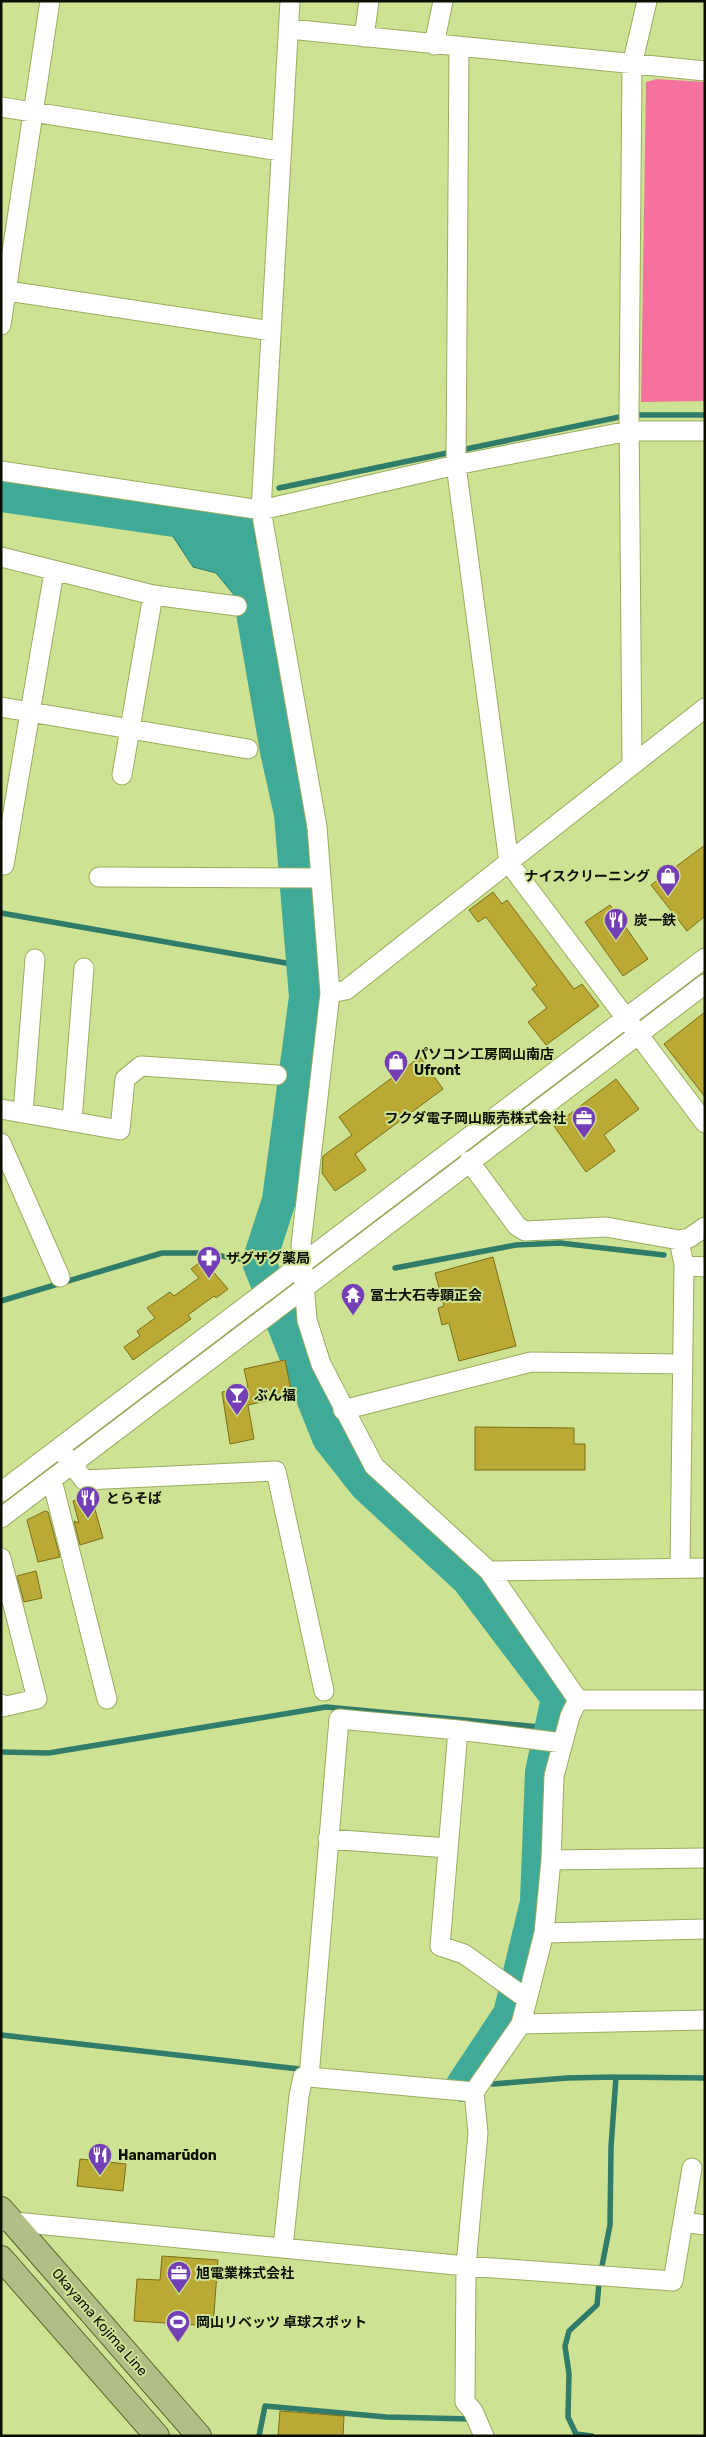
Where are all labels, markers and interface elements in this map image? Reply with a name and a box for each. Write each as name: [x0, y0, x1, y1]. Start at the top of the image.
shop icon: ナイスクリーニング: [655, 863, 681, 897]
place label: ナイスクリーニング: [524, 868, 650, 885]
restaurant icon: 炭一鉄: [603, 907, 629, 941]
place label: 炭一鉄: [634, 912, 676, 929]
place label: パソコン工房岡山南店 Ufront: [414, 1046, 554, 1079]
shop icon: パソコン工房岡山南店 Ufront: [383, 1049, 409, 1083]
office icon: フクダ電子岡山販売株式会社: [571, 1105, 597, 1139]
place label: フクダ電子岡山販売株式会社: [385, 1110, 566, 1127]
pharmacy icon: ザグザグ薬局: [196, 1245, 222, 1279]
place label: ザグザグ薬局: [226, 1250, 310, 1267]
temple icon: 冨士大石寺顕正会: [340, 1282, 366, 1316]
place label: 冨士大石寺顕正会: [370, 1287, 482, 1304]
bar icon: ぶん福: [224, 1382, 250, 1416]
place label: ぶん福: [254, 1387, 296, 1404]
restaurant icon: とらそば: [75, 1485, 101, 1519]
place label: とらそば: [106, 1490, 162, 1507]
restaurant icon: Hanamarūdon: [87, 2142, 113, 2176]
place label: Hanamarūdon: [118, 2147, 217, 2164]
office icon: 旭電業株式会社: [166, 2260, 192, 2294]
street label: Okayama Kojima Line: [48, 2265, 151, 2380]
place label: 旭電業株式会社: [196, 2265, 294, 2282]
sports icon: 岡山リベッツ 卓球スポット: [165, 2309, 191, 2343]
place label: 岡山リベッツ 卓球スポット: [196, 2314, 367, 2331]

